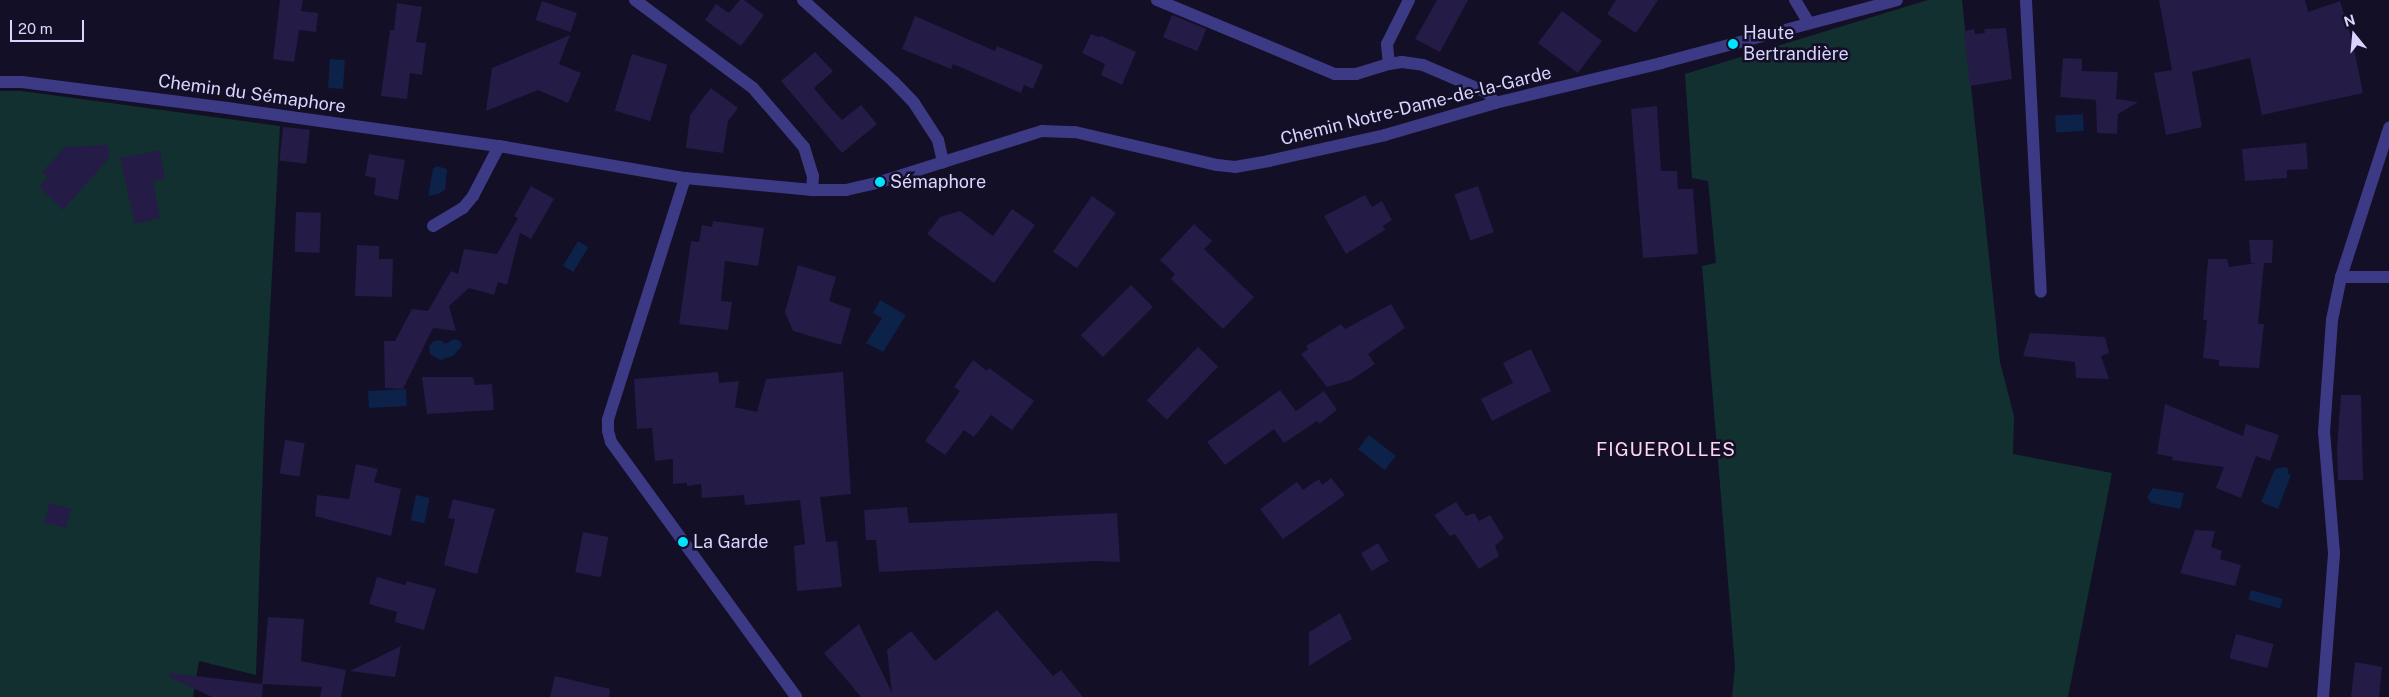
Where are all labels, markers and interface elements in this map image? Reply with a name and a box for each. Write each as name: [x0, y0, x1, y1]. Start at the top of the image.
scale bar: [12, 10, 86, 42]
north arrow: [2329, 10, 2379, 60]
text: N: [2342, 11, 2357, 30]
text: 20 m: [18, 20, 53, 37]
place label: Haute Bertrandière: [1743, 23, 1849, 66]
marker: Haute Bertrandière: [1727, 38, 1739, 50]
street label: Chemin Notre-Dame-de-la-Garde: [1278, 62, 1554, 150]
street label: Chemin du Sémaphore: [157, 70, 347, 118]
place label: Sémaphore: [890, 171, 986, 193]
marker: Sémaphore: [874, 176, 886, 188]
district label: FIGUEROLLES: [1595, 439, 1737, 461]
place label: La Garde: [693, 531, 768, 553]
marker: La Garde: [677, 536, 689, 548]

